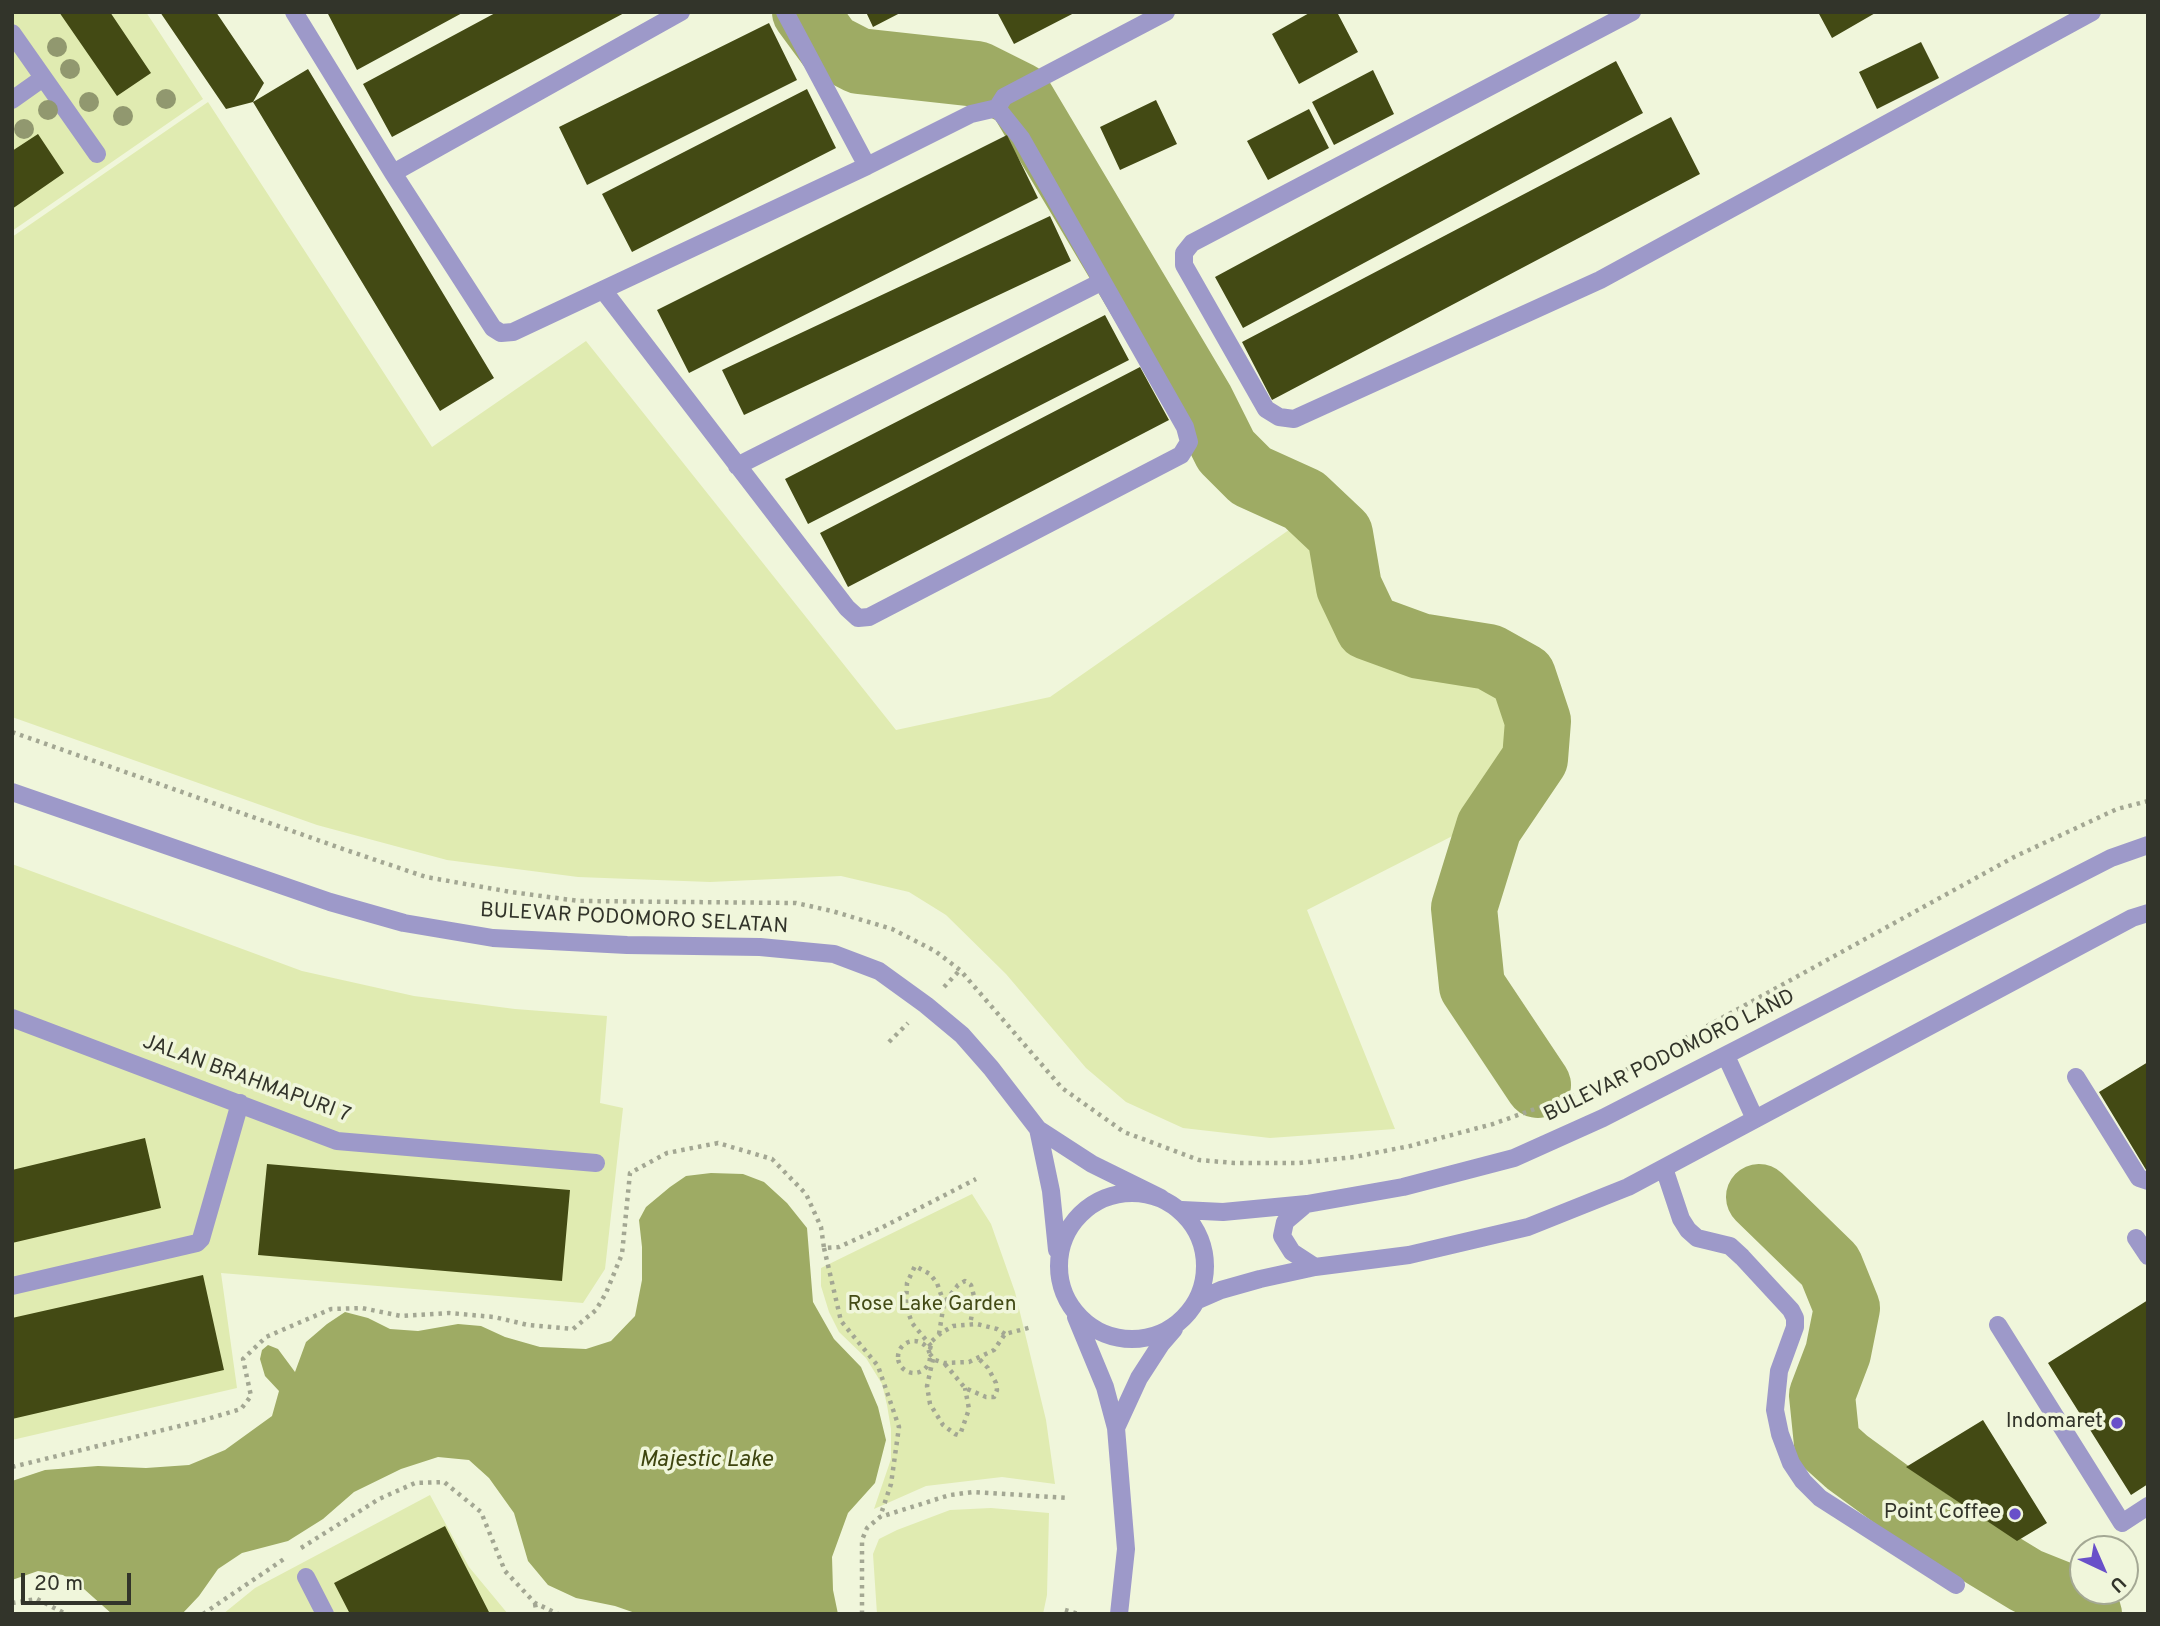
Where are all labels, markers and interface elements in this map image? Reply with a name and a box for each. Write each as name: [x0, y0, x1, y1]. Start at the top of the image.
street label: BULEVAR PODOMORO SELATAN: [479, 899, 789, 941]
street label: BULEVAR PODOMORO LAND: [1540, 985, 1800, 1129]
street label: JALAN BRAHMAPURI 7: [139, 1031, 353, 1129]
park label: Rose Lake Garden: [848, 1293, 1016, 1319]
place label: Indomaret: [2006, 1410, 2103, 1436]
marker: Indomaret: [2109, 1415, 2125, 1431]
water label: Majestic Lake: [639, 1447, 773, 1475]
place label: Point Coffee: [1884, 1501, 2001, 1527]
marker: Point Coffee: [2007, 1506, 2023, 1522]
north arrow: [2069, 1535, 2139, 1605]
scale bar: [24, 1560, 135, 1604]
text: U: [2104, 1570, 2130, 1597]
text: 20 m: [34, 1571, 83, 1598]

